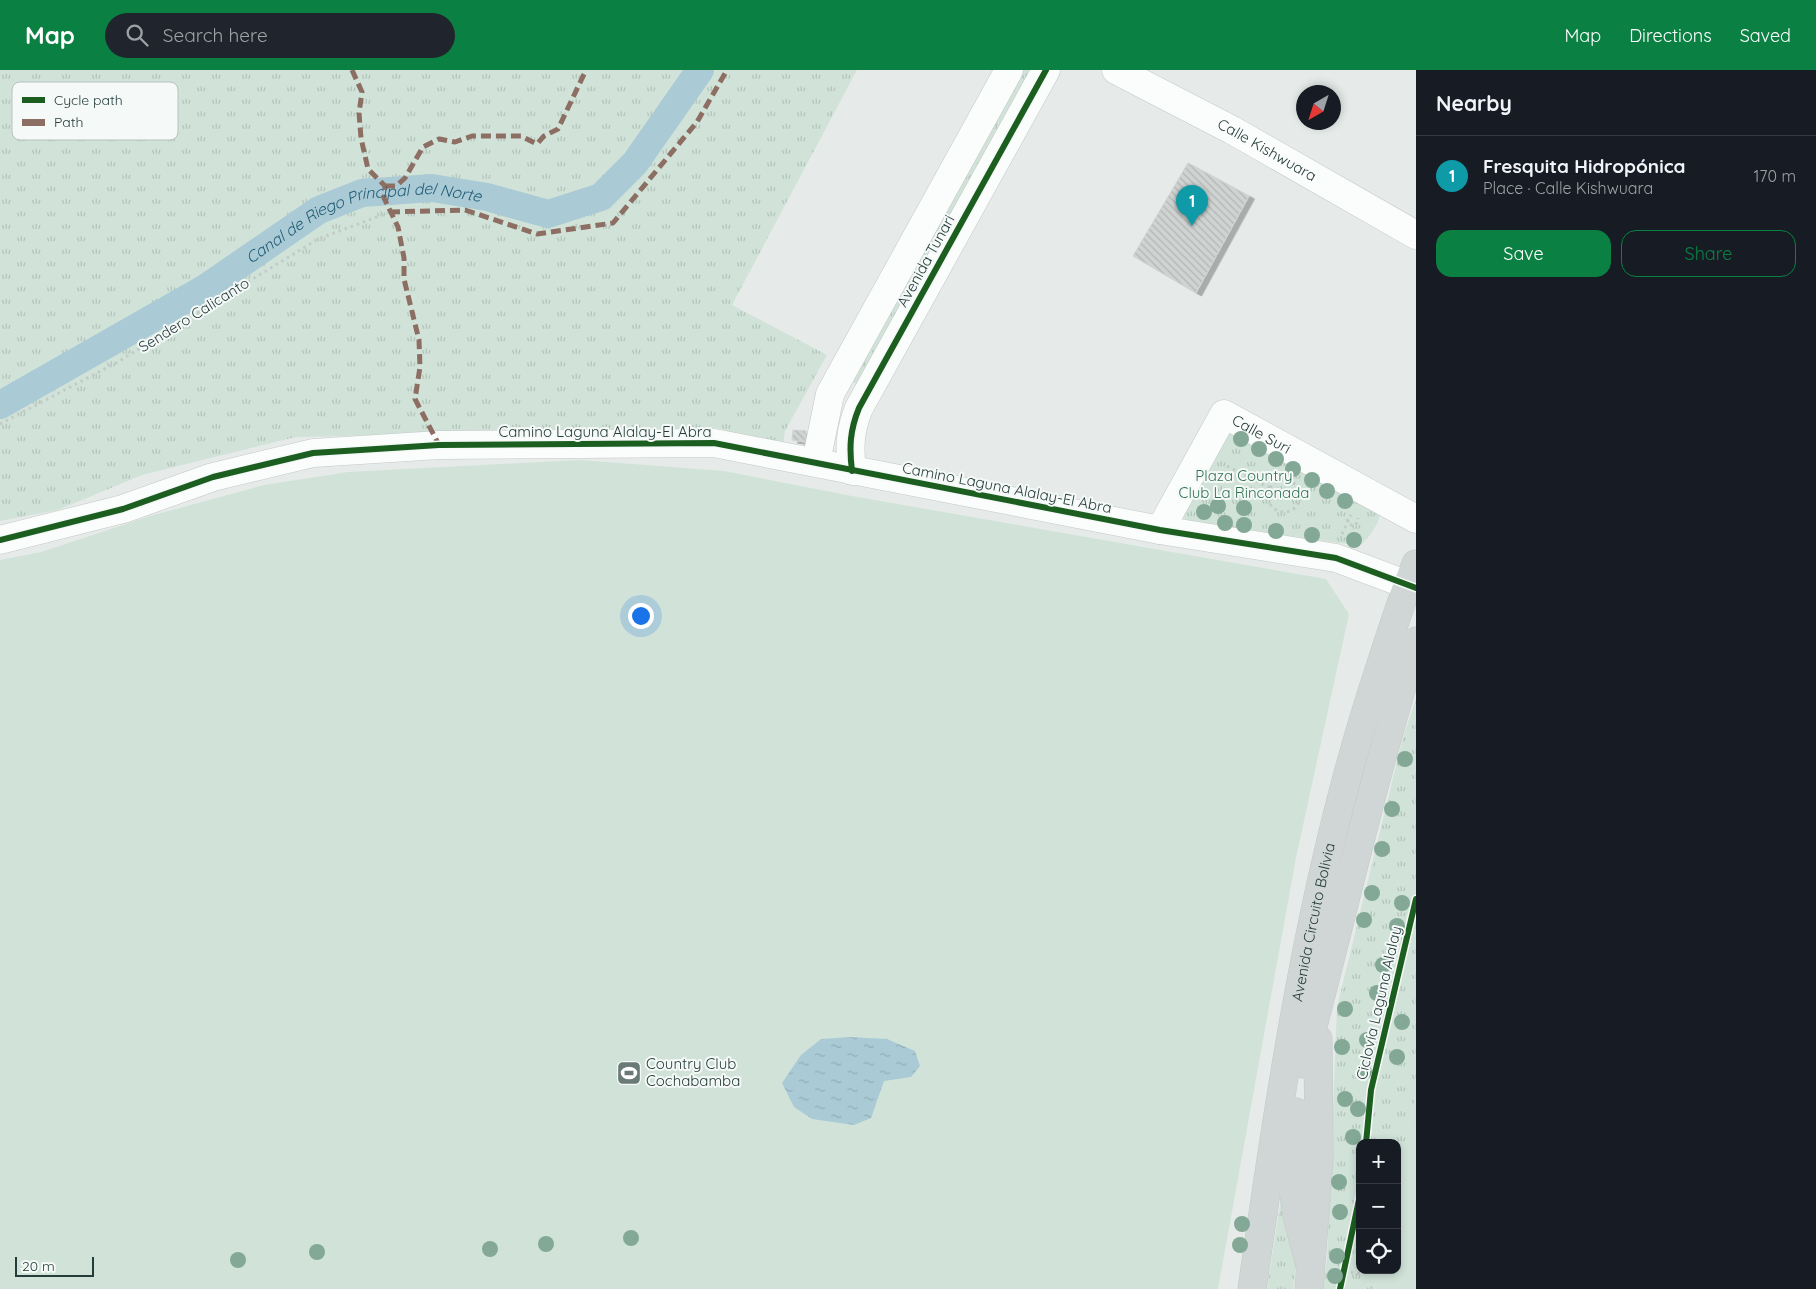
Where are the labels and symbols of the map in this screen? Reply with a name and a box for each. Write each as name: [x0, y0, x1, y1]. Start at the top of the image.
legend: [12, 82, 178, 140]
north arrow: [1296, 85, 1341, 130]
text: Cycle path: [54, 91, 123, 109]
text: Path: [54, 113, 83, 131]
street label: Calle Kishwuara: [1215, 114, 1320, 185]
water label: Canal de Riego Principal del Norte: [242, 178, 484, 267]
pin: 1: [1176, 185, 1208, 226]
street label: Avenida Tunari: [892, 211, 959, 310]
street label: Sendero Calicanto: [135, 273, 253, 356]
street label: Calle Suri: [1229, 410, 1294, 458]
street label: Camino Laguna Alalay-El Abra: [498, 422, 712, 441]
street label: Camino Laguna Alalay-El Abra: [901, 458, 1113, 517]
park label: Plaza Country Club La Rinconada: [1179, 466, 1309, 502]
your location: [628, 603, 654, 629]
street label: Avenida Circuito Bolivia: [1287, 841, 1339, 1003]
street label: Ciclovía Laguna Alalay: [1352, 924, 1405, 1082]
place label: Country Club Cochabamba: [646, 1054, 740, 1090]
sports icon: Country Club Cochabamba: [616, 1060, 642, 1086]
scale bar: [15, 1254, 94, 1277]

